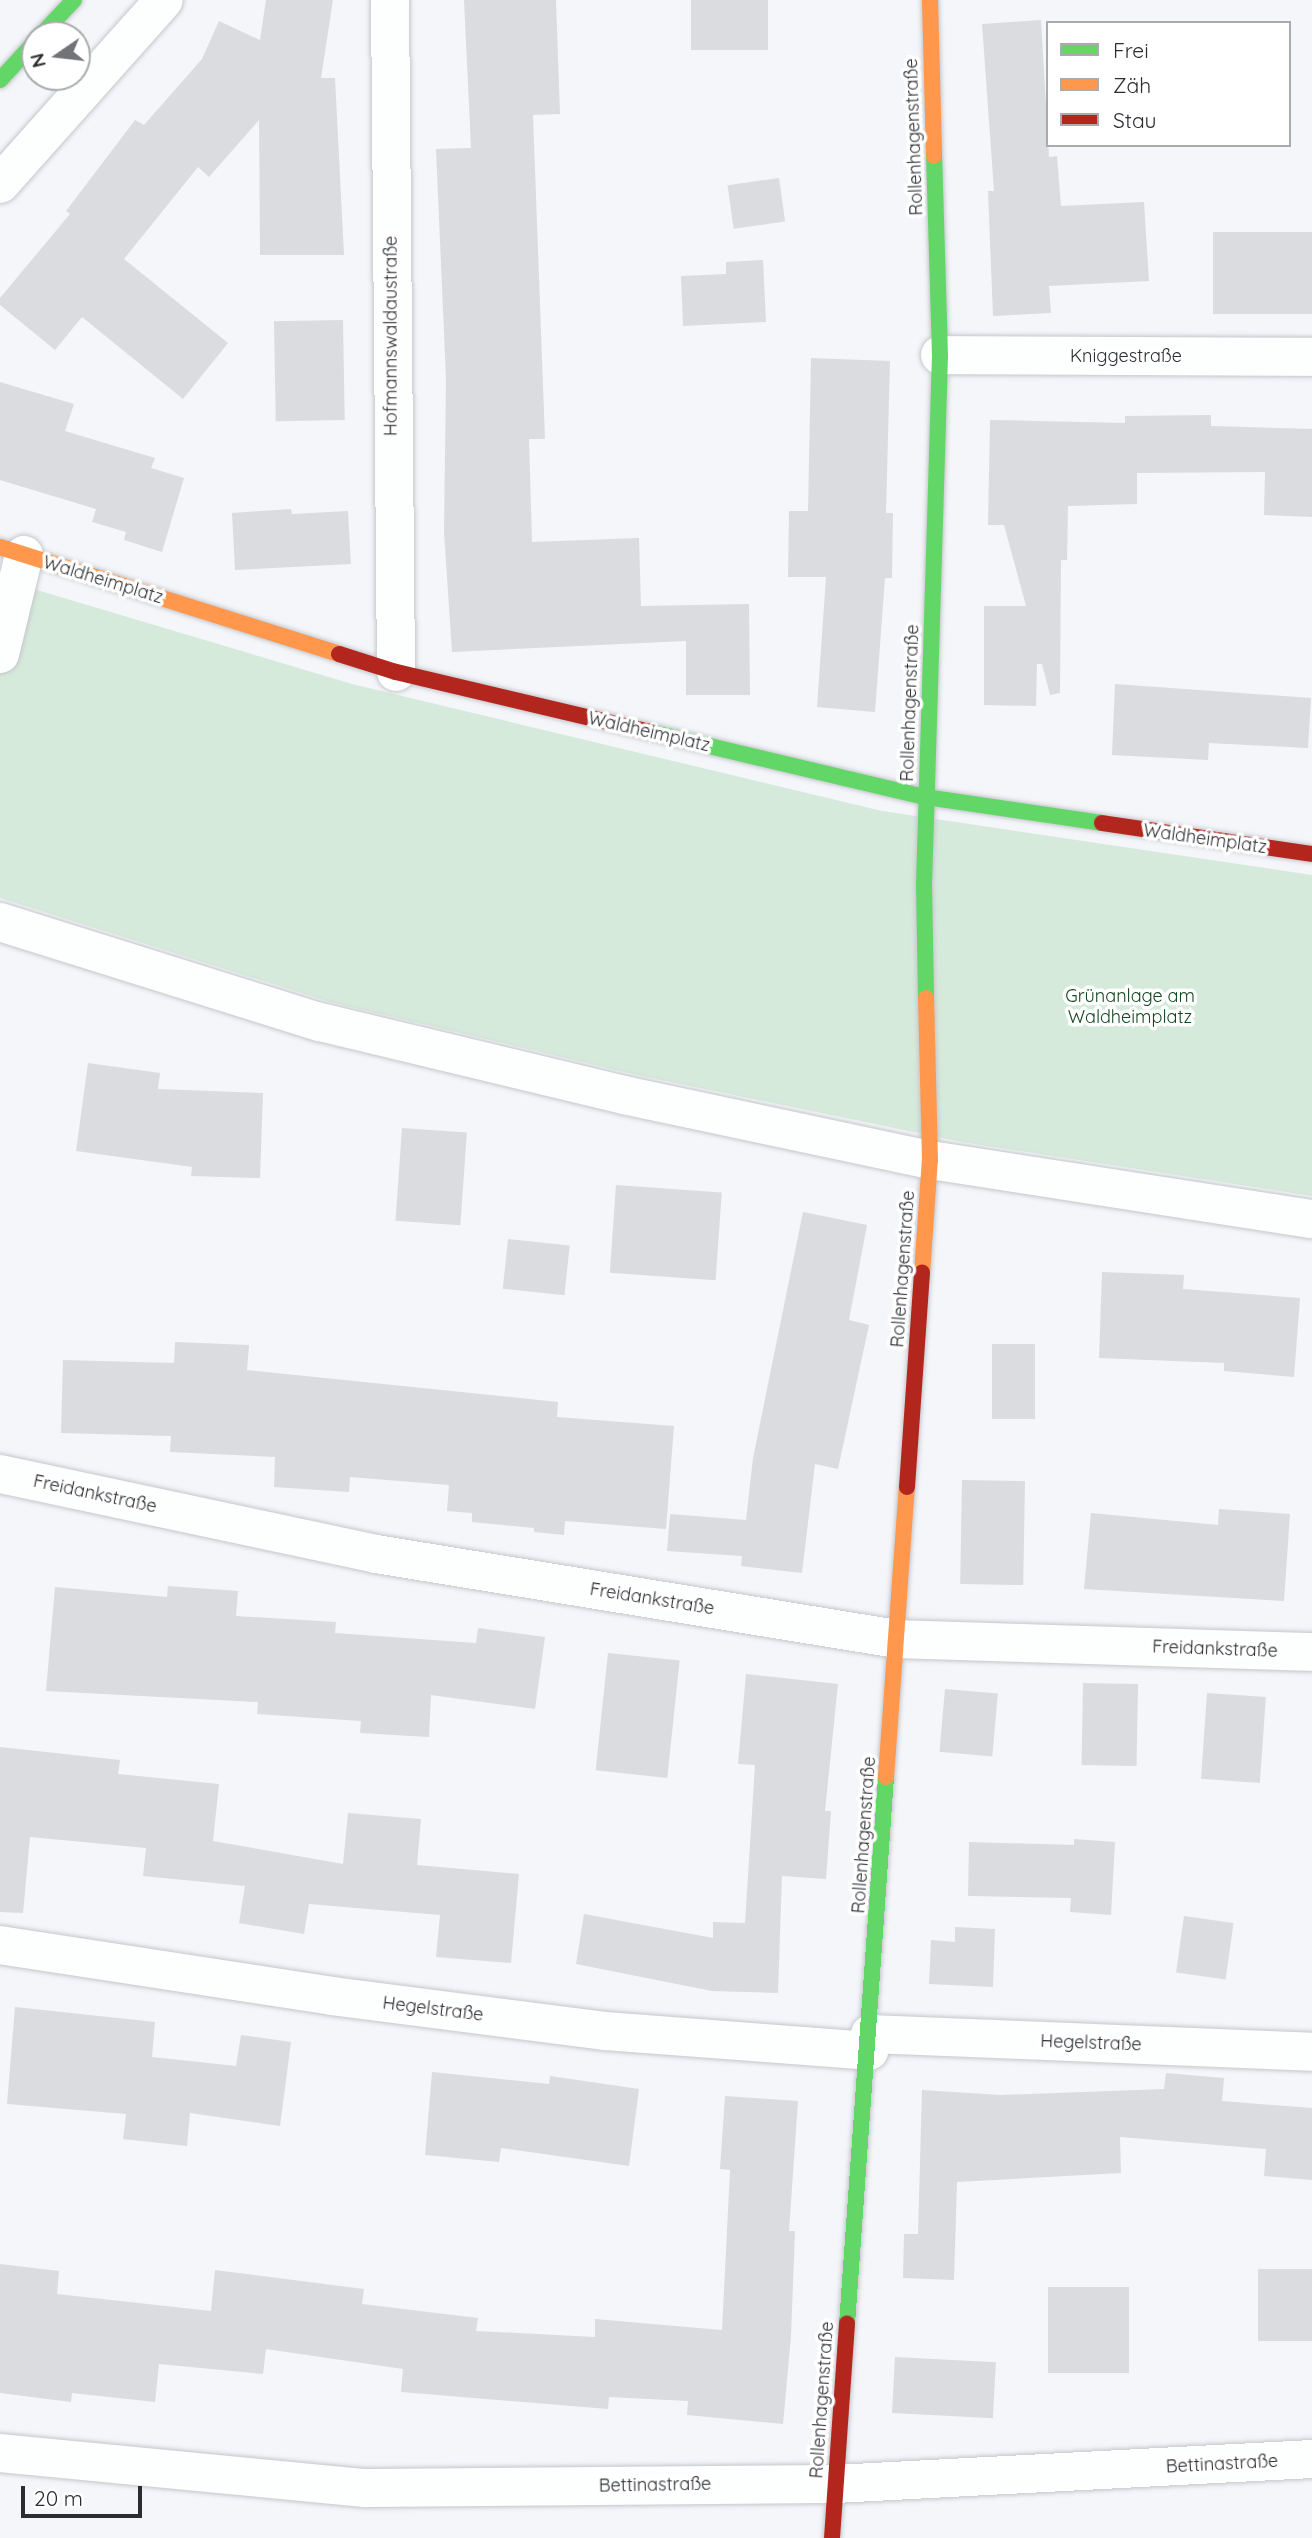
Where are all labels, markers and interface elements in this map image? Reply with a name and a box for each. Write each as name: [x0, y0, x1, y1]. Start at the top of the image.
north arrow: [21, 21, 91, 91]
legend: [1046, 21, 1291, 147]
text: Frei: [1113, 37, 1149, 63]
text: N: [24, 51, 51, 70]
street label: Rollenhagenstraße: [900, 58, 928, 216]
text: Zäh: [1113, 72, 1151, 98]
text: Stau: [1113, 107, 1156, 133]
street label: Hofmannswaldaustraße: [380, 236, 402, 436]
street label: Kniggestraße: [1070, 345, 1182, 367]
street label: Waldheimplatz: [40, 551, 166, 609]
street label: Rollenhagenstraße: [896, 624, 924, 782]
street label: Waldheimplatz: [586, 707, 712, 757]
street label: Waldheimplatz: [1142, 820, 1268, 858]
park label: Grünanlage am Waldheimplatz: [1065, 986, 1195, 1028]
street label: Rollenhagenstraße: [887, 1190, 919, 1348]
street label: Freidankstraße: [31, 1470, 159, 1518]
street label: Freidankstraße: [588, 1579, 716, 1619]
street label: Freidankstraße: [1152, 1636, 1278, 1662]
street label: Rollenhagenstraße: [848, 1756, 880, 1914]
street label: Hegelstraße: [381, 1992, 485, 2026]
street label: Hegelstraße: [1040, 2030, 1142, 2056]
street label: Rollenhagenstraße: [806, 2321, 838, 2479]
street label: Bettinastraße: [1165, 2450, 1279, 2478]
scale bar: [24, 2472, 145, 2516]
street label: Bettinastraße: [599, 2473, 711, 2497]
text: 20 m: [34, 2485, 83, 2511]

